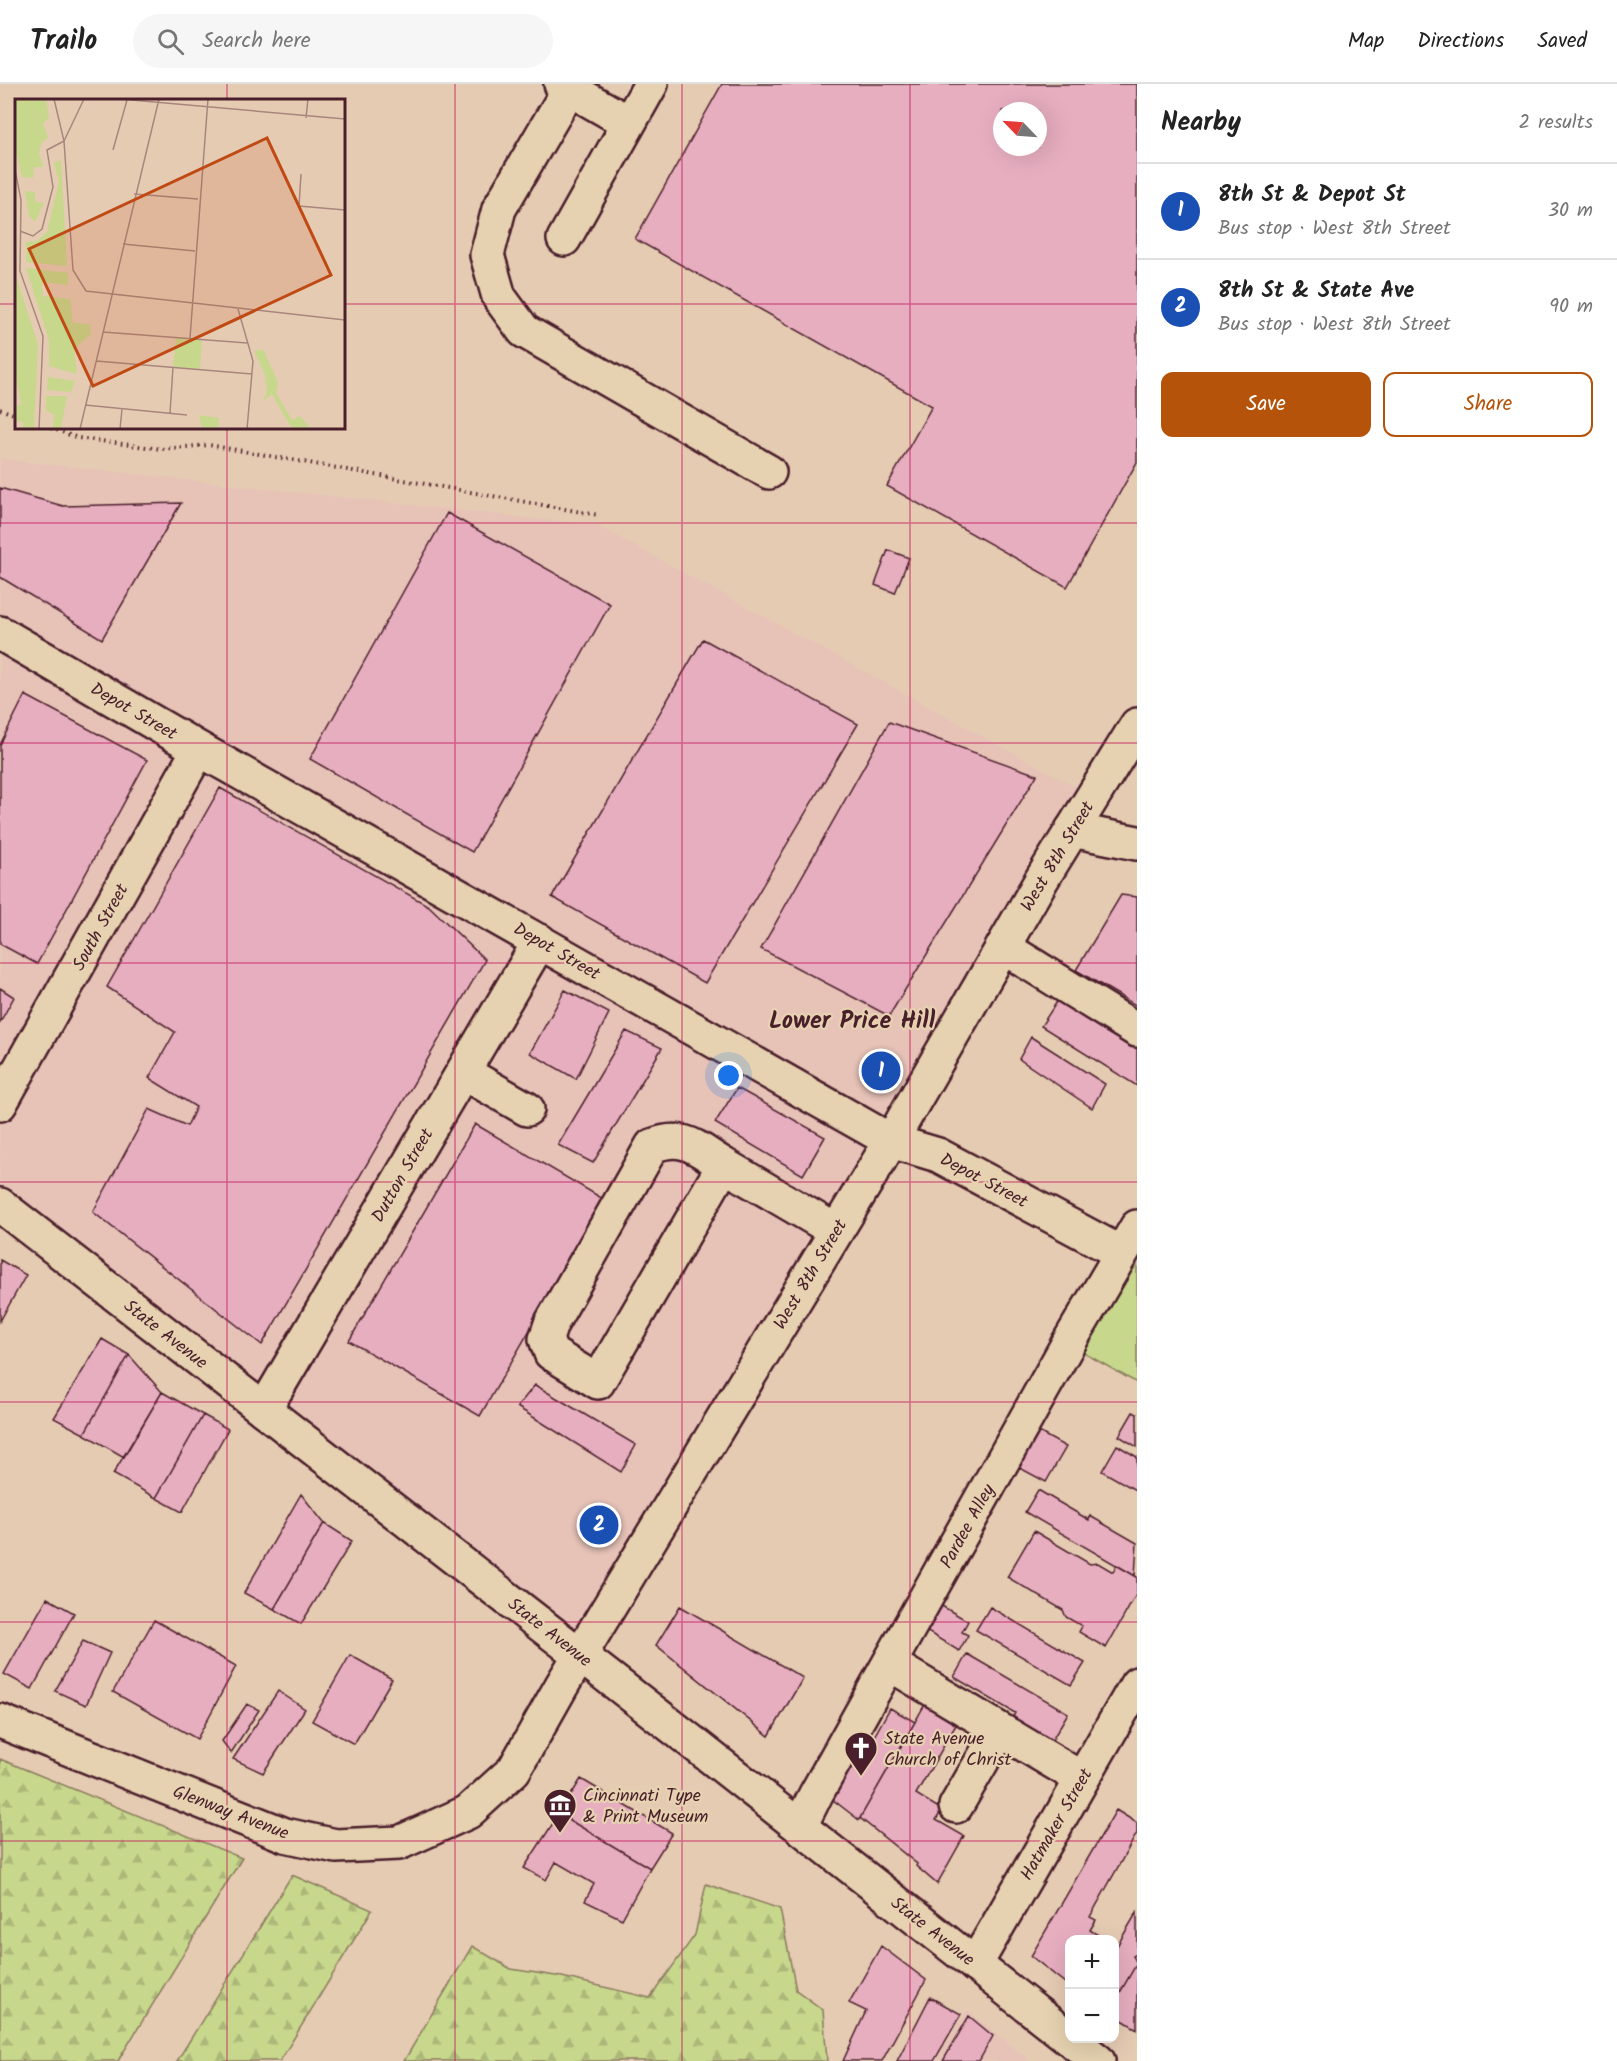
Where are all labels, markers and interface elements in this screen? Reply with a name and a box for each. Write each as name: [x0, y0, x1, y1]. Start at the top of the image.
search box: [133, 14, 553, 68]
text: Trailo: [30, 19, 97, 64]
text: Search here: [202, 24, 311, 59]
icon: search: [154, 25, 187, 58]
text: Map: [1348, 25, 1384, 58]
text: Directions: [1417, 25, 1504, 58]
text: Saved: [1537, 25, 1587, 58]
inset map: [15, 99, 345, 429]
north arrow: [993, 102, 1047, 156]
text: Nearby: [1161, 102, 1241, 144]
text: 2 results: [1518, 107, 1593, 139]
text: 8th St & Depot St: [1218, 178, 1406, 213]
text: 1: [1177, 195, 1184, 227]
text: 30 m: [1548, 195, 1593, 227]
text: Bus stop · West 8th Street: [1218, 213, 1451, 245]
text: 8th St & State Ave: [1218, 274, 1414, 309]
text: 2: [1175, 291, 1186, 323]
text: 90 m: [1549, 291, 1593, 323]
text: Bus stop · West 8th Street: [1218, 309, 1451, 341]
button: Save: [1161, 372, 1371, 437]
button: Share: [1383, 372, 1593, 437]
street label: Depot Street: [84, 676, 183, 749]
street label: West 8th Street: [1014, 795, 1103, 918]
street label: South Street: [65, 878, 138, 977]
street label: Depot Street: [507, 916, 606, 989]
district label: Lower Price Hill: [769, 1002, 936, 1041]
pin: 1: [862, 1048, 900, 1094]
your location: [714, 1061, 743, 1090]
street label: Dutton Street: [365, 1122, 443, 1228]
street label: Depot Street: [934, 1146, 1034, 1217]
street label: West 8th Street: [767, 1213, 856, 1336]
street label: State Avenue: [117, 1293, 214, 1377]
street label: Pardee Alley: [933, 1479, 1004, 1574]
pin: 2: [580, 1502, 618, 1548]
street label: State Avenue: [501, 1591, 598, 1675]
place label: State Avenue Church of Christ: [884, 1725, 1012, 1775]
church icon: State Avenue Church of Christ: [843, 1730, 879, 1777]
street label: Hatmaker Street: [1013, 1762, 1102, 1886]
street label: Glenway Avenue: [168, 1778, 293, 1849]
place label: Cincinnati Type & Print Museum: [583, 1782, 708, 1832]
museum icon: Cincinnati Type & Print Museum: [542, 1787, 578, 1834]
street label: State Avenue: [884, 1890, 981, 1974]
map controls: [1065, 1935, 1119, 2043]
button: +: [1065, 1935, 1119, 1989]
button: −: [1065, 1989, 1119, 2043]

